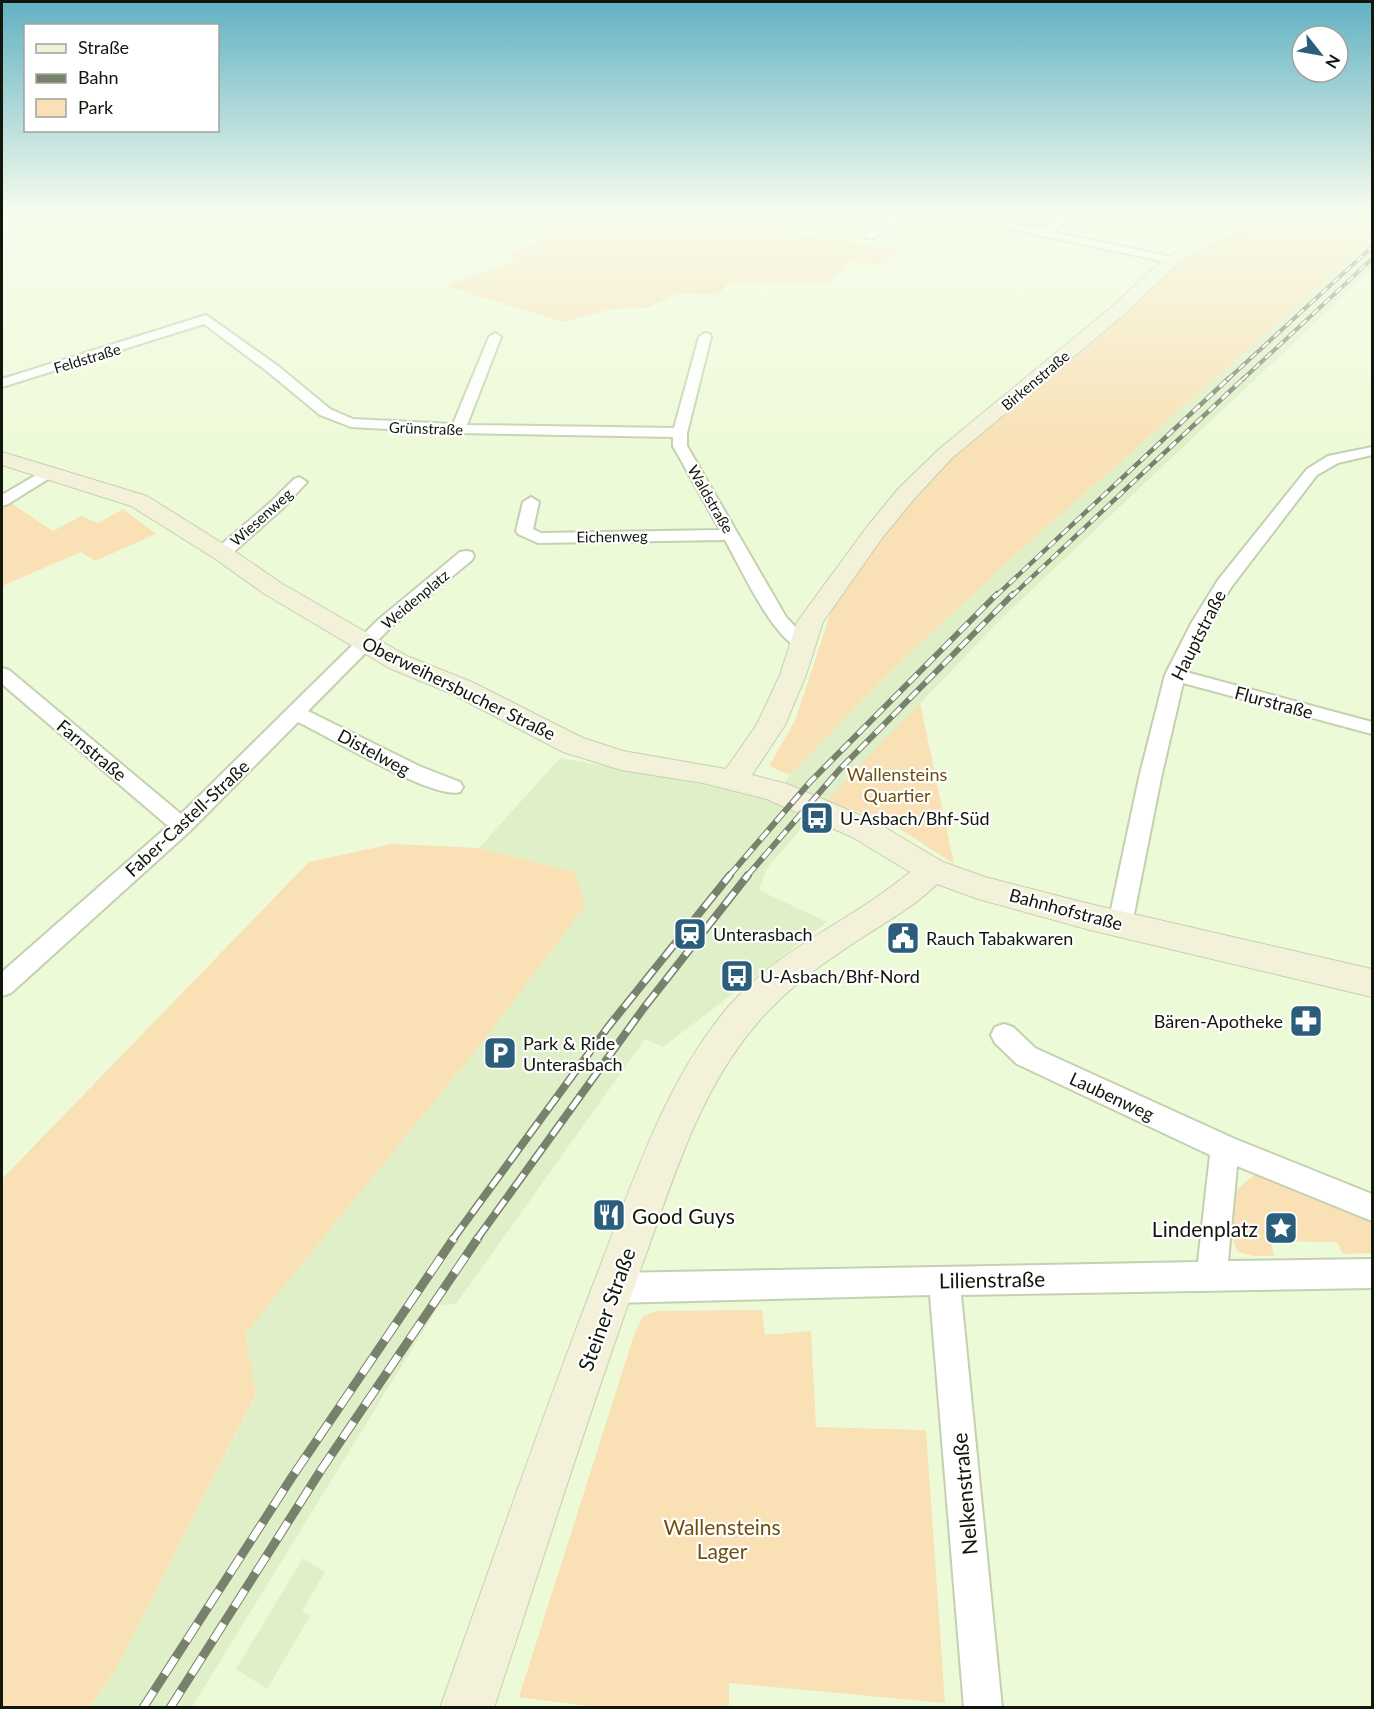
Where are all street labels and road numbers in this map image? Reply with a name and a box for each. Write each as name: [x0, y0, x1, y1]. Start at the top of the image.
street label: Feldstraße: [51, 339, 123, 377]
street label: Birkenstraße: [997, 346, 1073, 414]
street label: Grünstraße: [389, 418, 464, 438]
street label: Waldstraße: [684, 462, 738, 536]
street label: Wiesenweg: [226, 484, 296, 550]
street label: Eichenweg: [576, 526, 648, 546]
street label: Weidenplatz: [378, 565, 452, 632]
street label: Hauptstraße: [1166, 586, 1230, 684]
street label: Oberweihersbucher Straße: [359, 632, 559, 744]
street label: Flurstraße: [1232, 681, 1316, 723]
street label: Farnstraße: [53, 715, 131, 785]
street label: Distelweg: [334, 724, 414, 780]
street label: Faber-Castell-Straße: [121, 755, 253, 881]
street label: Bahnhofstraße: [1007, 883, 1125, 935]
street label: Laubenweg: [1066, 1067, 1158, 1125]
street label: Steiner Straße: [572, 1244, 640, 1374]
street label: Lilienstraße: [939, 1266, 1045, 1292]
street label: Nelkenstraße: [946, 1432, 982, 1556]

